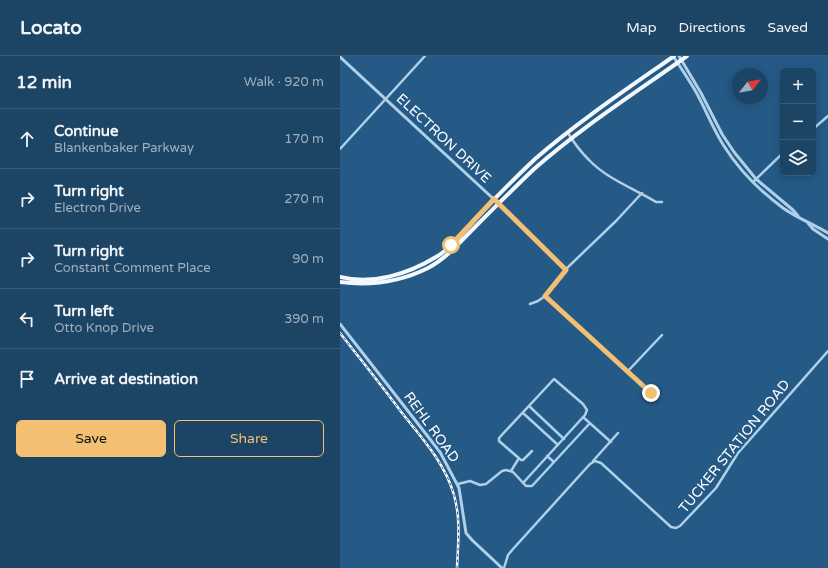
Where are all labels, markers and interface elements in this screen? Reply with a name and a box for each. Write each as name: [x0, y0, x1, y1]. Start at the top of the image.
text: Locato: [20, 17, 82, 39]
text: Map: [626, 19, 657, 36]
text: Directions: [679, 19, 746, 36]
text: Saved: [768, 19, 808, 36]
north arrow: [732, 68, 768, 104]
map controls: [780, 68, 816, 176]
button: +: [780, 68, 816, 104]
text: 12 min: [16, 72, 72, 93]
text: Walk · 920 m: [244, 74, 324, 90]
street label: ELECTRON DRIVE: [393, 90, 495, 187]
button: −: [780, 104, 816, 140]
text: Continue: [54, 122, 118, 140]
icon: ahead: [16, 128, 38, 150]
text: 170 m: [284, 131, 324, 147]
text: Blankenbaker Parkway: [54, 140, 194, 156]
button: layers: [780, 140, 816, 176]
text: Turn right: [54, 182, 124, 200]
icon: right: [16, 188, 38, 210]
text: 270 m: [284, 191, 324, 207]
text: Electron Drive: [54, 200, 141, 216]
route start: [442, 236, 460, 254]
text: Turn right: [54, 242, 124, 260]
icon: right: [16, 248, 38, 270]
text: 90 m: [292, 251, 324, 267]
text: Constant Comment Place: [54, 260, 211, 276]
text: Turn left: [54, 302, 114, 320]
icon: left: [16, 308, 38, 330]
text: 390 m: [284, 311, 324, 327]
text: Otto Knop Drive: [54, 320, 154, 336]
icon: arrive: [16, 368, 38, 390]
text: Arrive at destination: [54, 370, 198, 388]
street label: TUCKER STATION ROAD: [675, 376, 794, 517]
route end: [642, 384, 660, 402]
street label: REHL ROAD: [400, 389, 463, 466]
button: Save: [16, 420, 166, 457]
button: Share: [174, 420, 324, 457]

